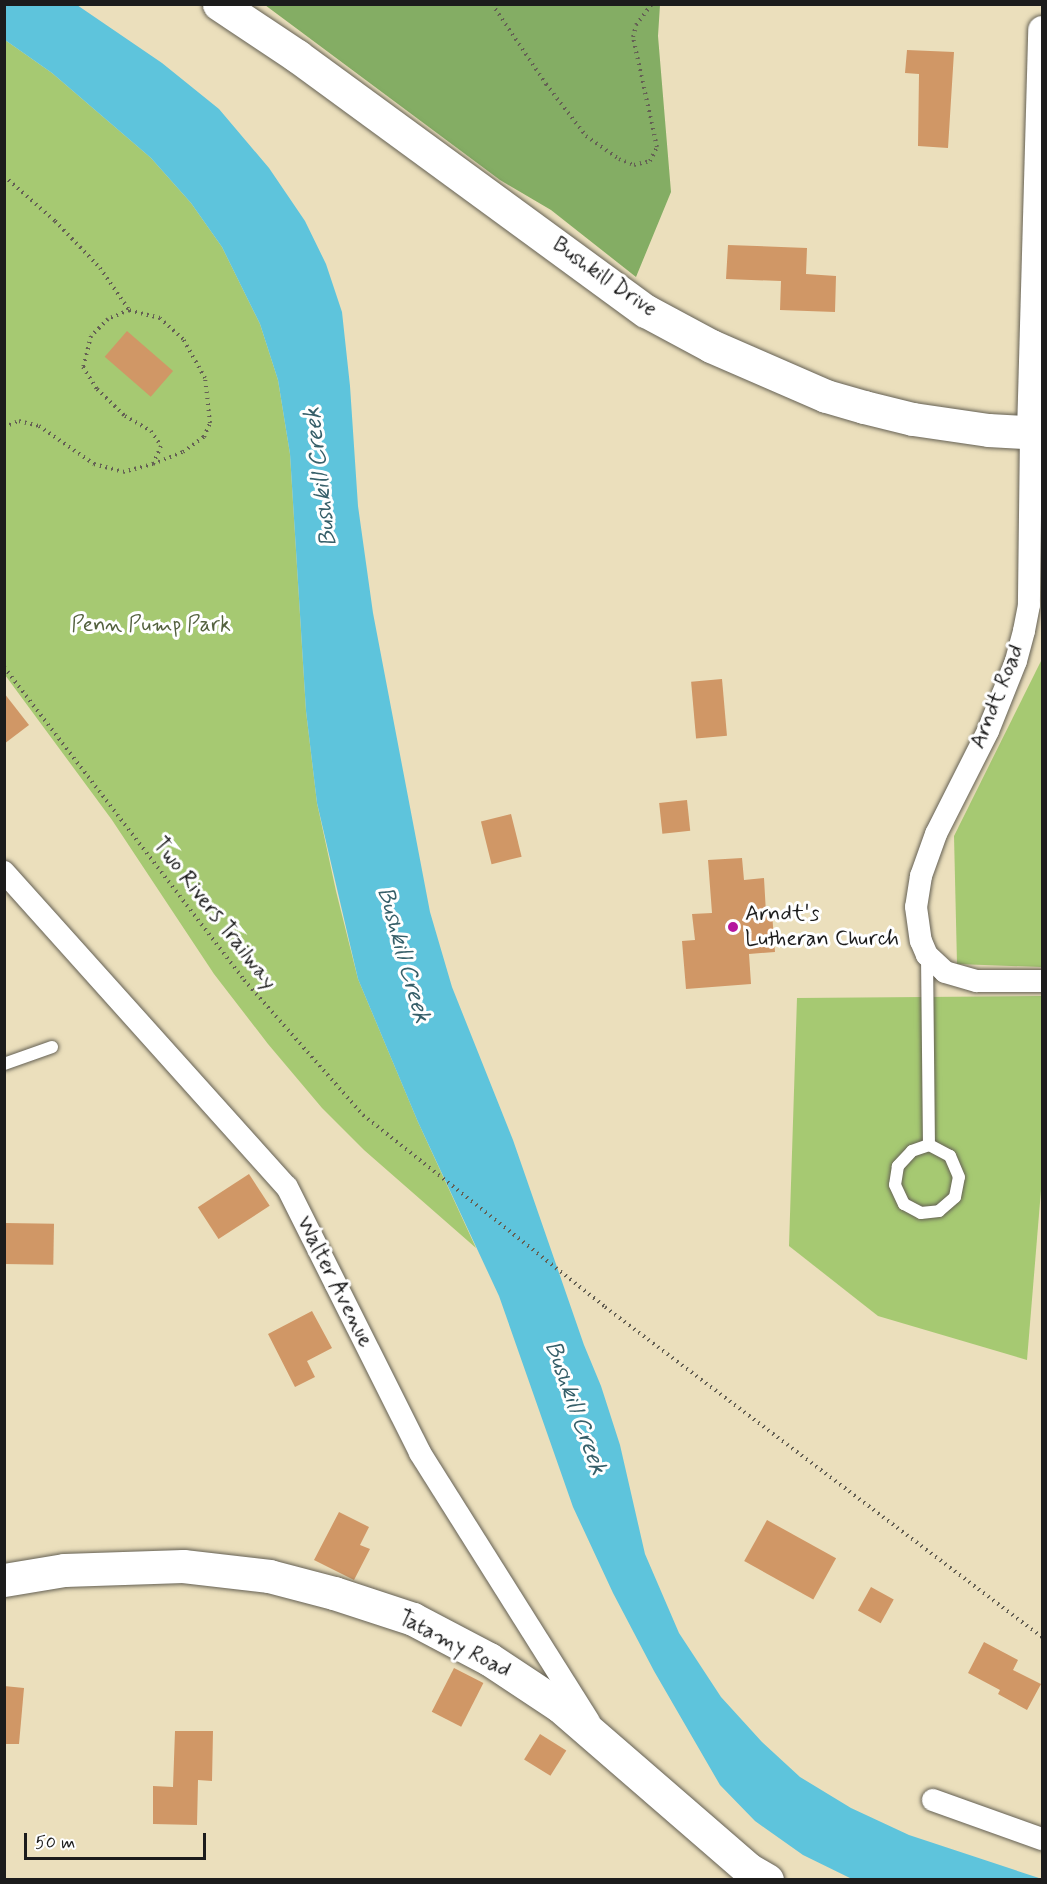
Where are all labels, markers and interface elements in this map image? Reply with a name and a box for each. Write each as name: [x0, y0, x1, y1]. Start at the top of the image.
street label: Bushkill Drive: [547, 232, 661, 324]
water label: Bushkill Creek: [298, 406, 344, 548]
park label: Penn Pump Park: [71, 613, 231, 639]
street label: Arndt Road: [965, 641, 1031, 753]
street label: Two Rivers Trailway: [146, 833, 282, 995]
water label: Bushkill Creek: [370, 884, 436, 1026]
place label: Arndt's Lutheran Church: [745, 901, 904, 952]
marker: Arndt's Lutheran Church: [726, 920, 740, 934]
street label: Walter Avenue: [290, 1213, 378, 1351]
water label: Bushkill Creek: [538, 1337, 612, 1479]
street label: Tatamy Road: [393, 1605, 515, 1685]
scale bar: [27, 1821, 208, 1859]
text: 50 m: [35, 1831, 75, 1855]

